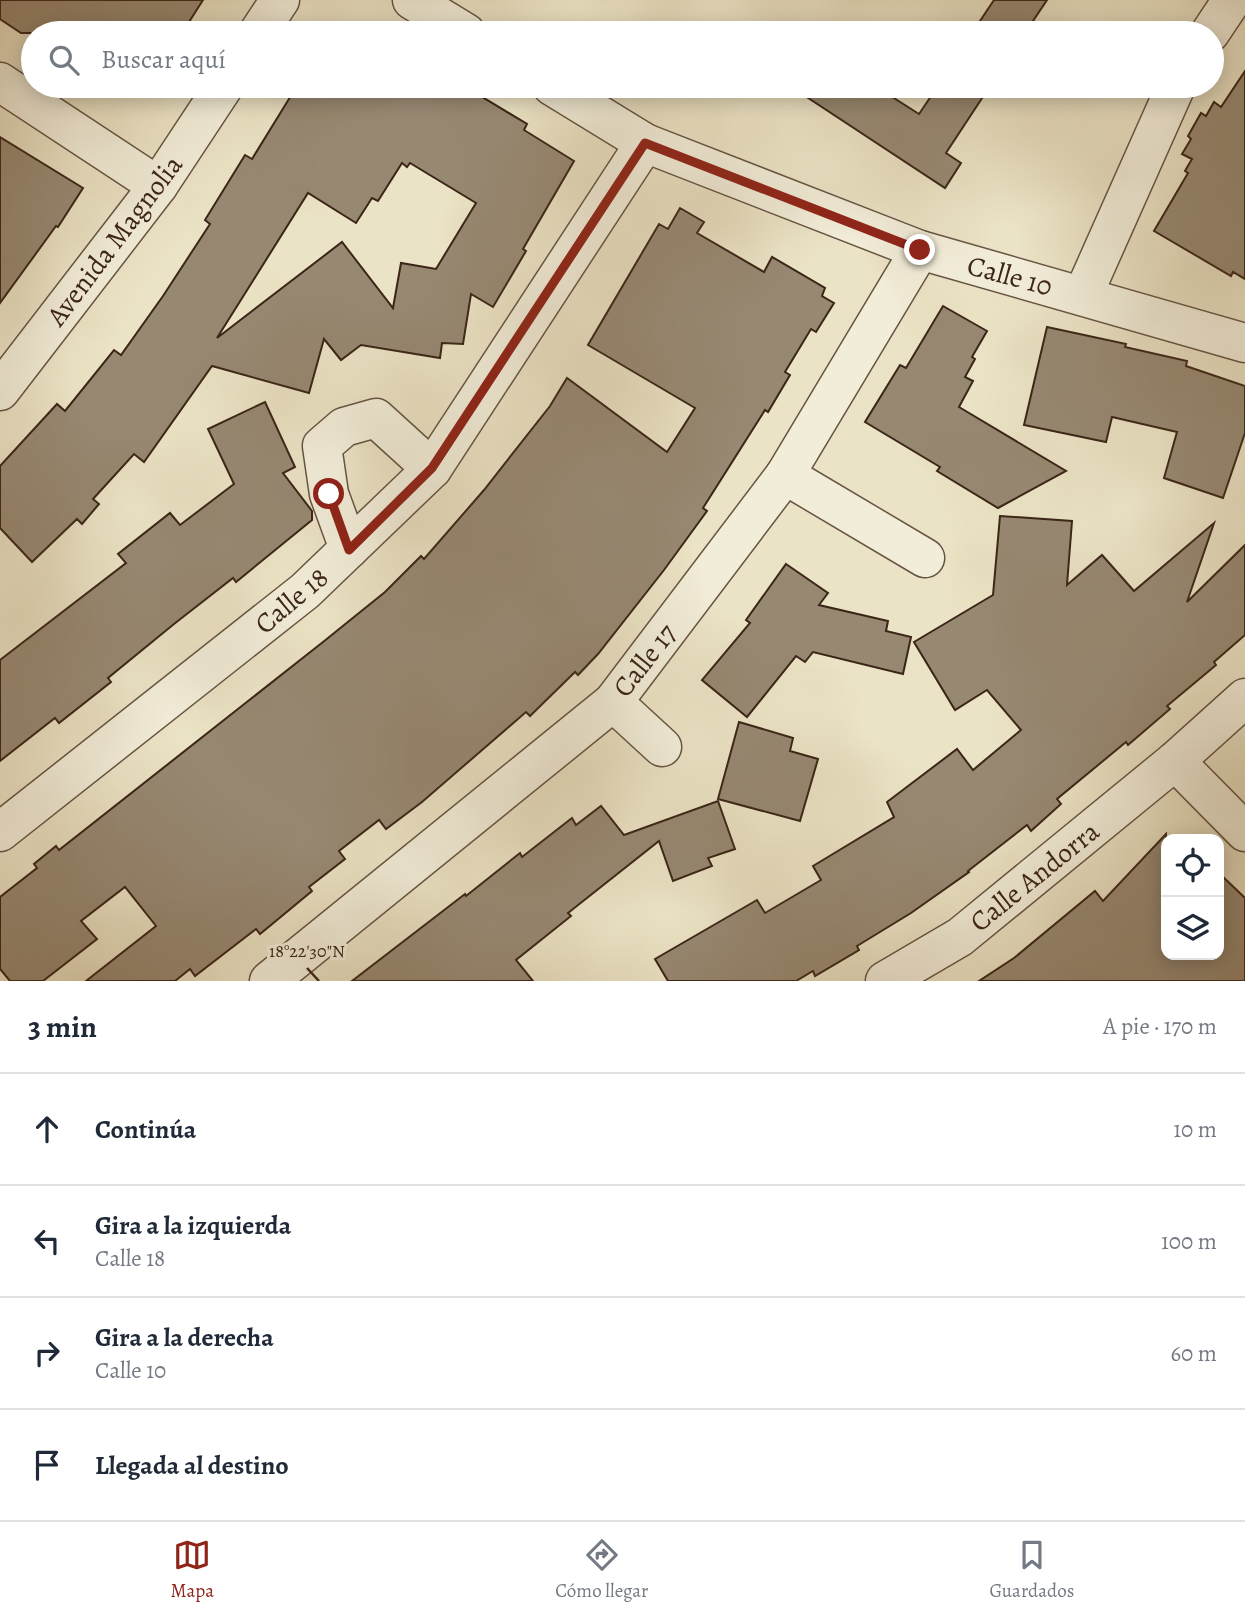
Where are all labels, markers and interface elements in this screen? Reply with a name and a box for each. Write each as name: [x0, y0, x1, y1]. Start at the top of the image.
search box: [21, 21, 1224, 98]
icon: search: [45, 41, 83, 79]
text: Buscar aquí: [101, 42, 226, 77]
street label: Avenida Magnolia: [37, 147, 192, 335]
route end: [904, 234, 935, 265]
street label: Calle 10: [963, 246, 1057, 306]
route start: [313, 478, 344, 509]
street label: Calle 18: [247, 559, 337, 643]
street label: Calle 17: [604, 616, 686, 705]
street label: Calle Andorra: [962, 813, 1107, 941]
map controls: [1161, 834, 1224, 960]
button: locate: [1161, 834, 1224, 897]
button: layers: [1161, 897, 1224, 960]
text: 18°22'30"N: [269, 939, 345, 963]
text: 3 min: [28, 1007, 97, 1047]
text: A pie · 170 m: [1103, 1011, 1217, 1042]
icon: ahead: [28, 1110, 66, 1148]
text: Continúa: [95, 1112, 196, 1147]
text: 10 m: [1173, 1114, 1217, 1145]
text: Gira a la izquierda: [95, 1208, 291, 1243]
icon: left: [28, 1222, 66, 1260]
text: 100 m: [1161, 1226, 1217, 1257]
text: Calle 18: [95, 1243, 165, 1274]
text: Gira a la derecha: [95, 1320, 274, 1355]
icon: right: [28, 1334, 66, 1372]
text: 60 m: [1170, 1338, 1217, 1369]
text: Calle 10: [95, 1355, 166, 1386]
icon: arrive: [28, 1446, 66, 1484]
text: Llegada al destino: [95, 1448, 289, 1483]
tab: Mapa: [171, 1536, 214, 1604]
tab: Cómo llegar: [555, 1536, 648, 1604]
tab: Guardados: [990, 1536, 1074, 1604]

